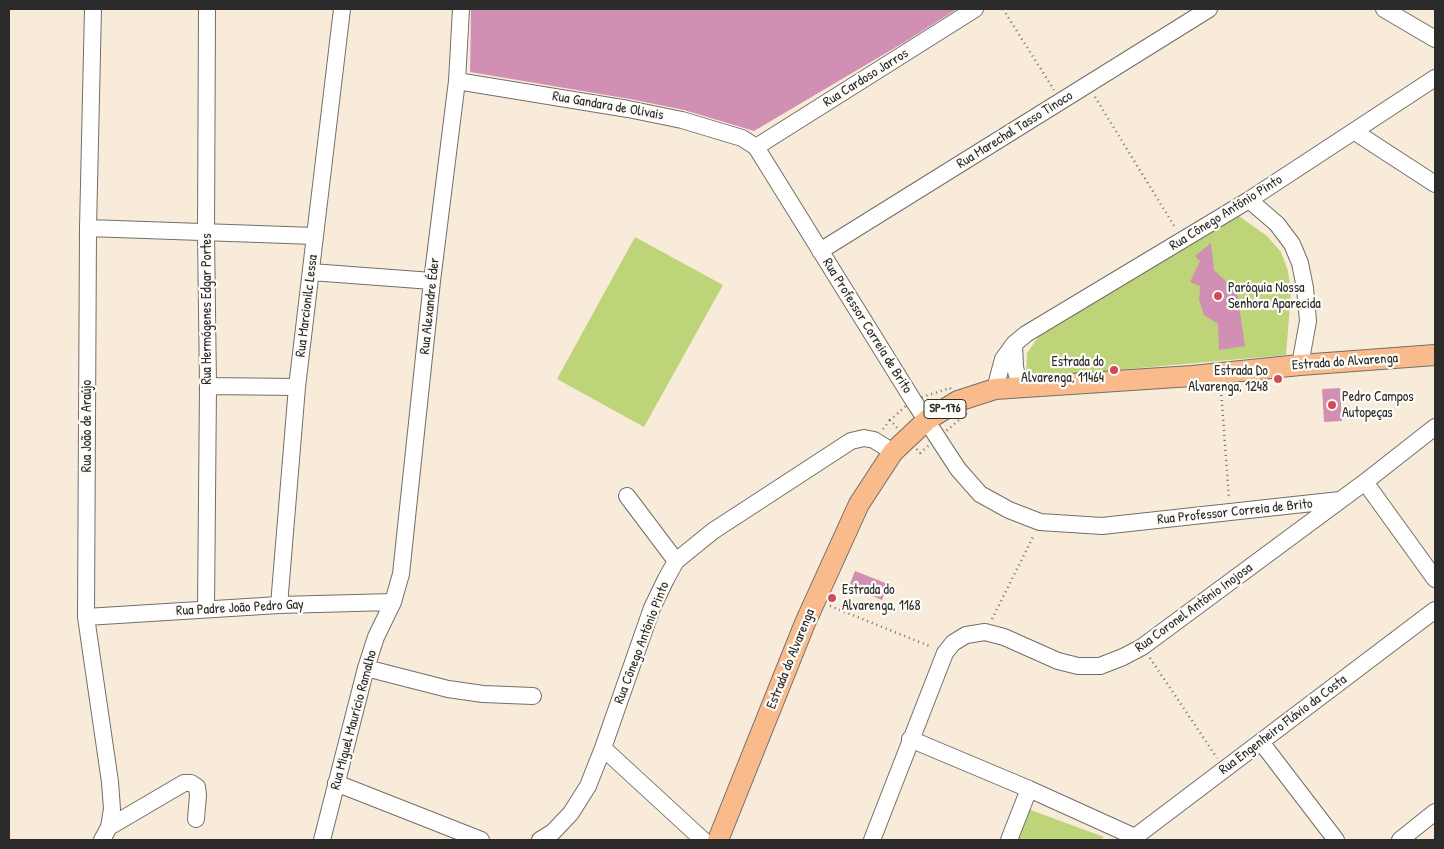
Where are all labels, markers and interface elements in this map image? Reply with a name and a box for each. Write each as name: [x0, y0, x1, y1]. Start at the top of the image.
street label: Rua Cardoso Jarros: [820, 45, 912, 111]
street label: Rua Marechal Tasso Tinoco: [954, 87, 1076, 173]
street label: Rua Gandara de Olivais: [551, 88, 665, 124]
street label: Rua Cônego Antônio Pinto: [1167, 172, 1285, 254]
street label: Rua Hermógenes Edgar Portes: [199, 233, 215, 385]
street label: Rua Marcionilc Lessa: [292, 254, 322, 358]
street label: Rua Professor Correia de Brito: [819, 255, 915, 397]
street label: Rua Alexandre Éder: [417, 257, 443, 355]
place label: Paróquia Nossa Senhora Aparecida: [1228, 280, 1321, 312]
marker: Paróquia Nossa Senhora Aparecida: [1212, 290, 1224, 302]
street label: Estrada do Alvarenga: [1291, 350, 1399, 374]
place label: Estrada do Alvarenga, 11464: [1021, 354, 1104, 387]
place label: Estrada Do Alvarenga, 1248: [1188, 363, 1268, 396]
marker: Estrada do Alvarenga, 11464: [1108, 364, 1120, 376]
marker: Estrada Do Alvarenga, 1248: [1272, 373, 1284, 385]
street label: Rua João de Araújo: [79, 380, 95, 472]
place label: Pedro Campos Autopeças: [1342, 389, 1414, 422]
road number: SP-176: [924, 399, 966, 418]
marker: Pedro Campos Autopeças: [1326, 399, 1338, 411]
street label: Rua Professor Correia de Brito: [1157, 495, 1313, 529]
street label: Rua Coronel Antônio Inojosa: [1132, 560, 1256, 656]
street label: Rua Cônego Antônio Pinto: [611, 580, 673, 706]
place label: Estrada do Alvarenga, 1168: [842, 582, 921, 614]
marker: Estrada do Alvarenga, 1168: [826, 592, 838, 604]
street label: Rua Padre João Pedro Gay: [176, 596, 304, 620]
street label: Estrada do Alvarenga: [763, 607, 819, 711]
street label: Rua Miguel Maurício Ramalho: [327, 648, 381, 792]
street label: Rua Engenheiro Flávio da Costa: [1216, 672, 1350, 778]

